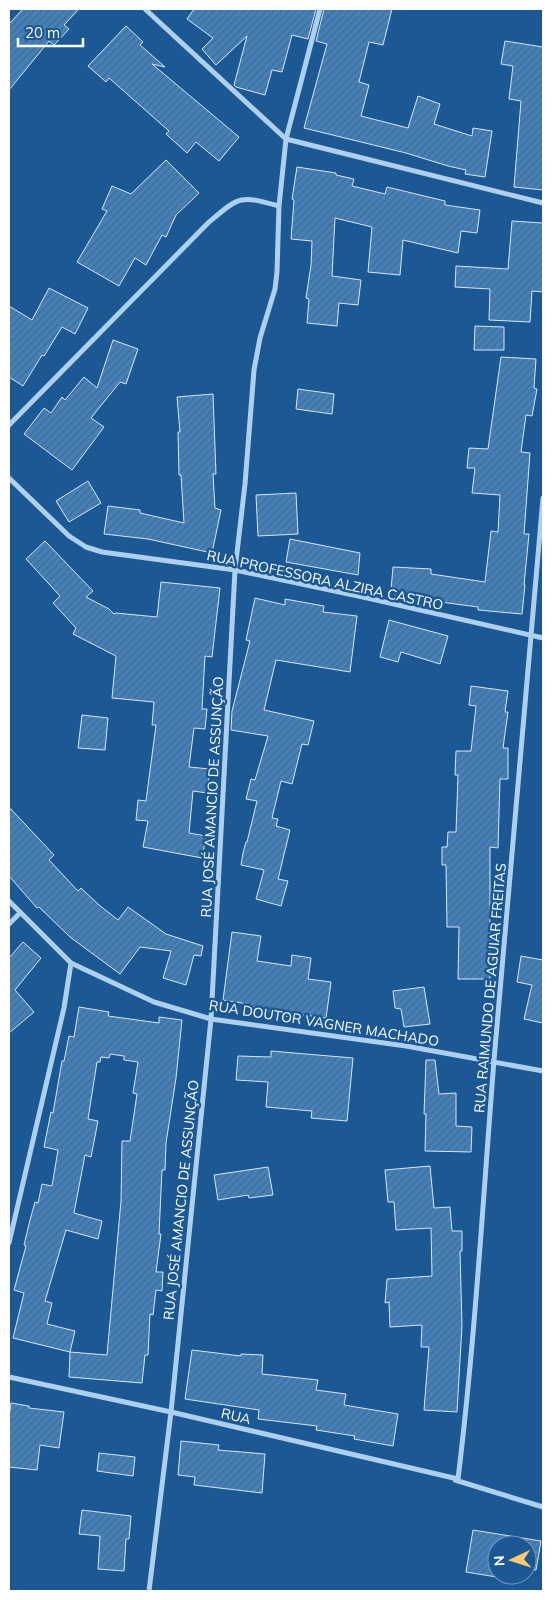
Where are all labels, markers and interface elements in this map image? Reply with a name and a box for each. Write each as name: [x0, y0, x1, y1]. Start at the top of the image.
scale bar: [18, 15, 82, 47]
text: 20 m: [25, 23, 60, 42]
street label: RUA PROFESSORA ALZIRA CASTRO: [205, 546, 445, 614]
street label: RUA JOSÉ AMANCIO DE ASSUNÇÃO: [197, 676, 227, 918]
street label: RUA RAIMUNDO DE AGUIAR FREITAS: [470, 862, 510, 1114]
street label: RUA DOUTOR VAGNER MACHADO: [208, 996, 440, 1050]
street label: RUA JOSÉ AMANCIO DE ASSUNÇÃO: [159, 1079, 203, 1321]
street label: RUA: [219, 1404, 253, 1428]
north arrow: [487, 1535, 537, 1585]
text: N: [490, 1555, 508, 1567]

